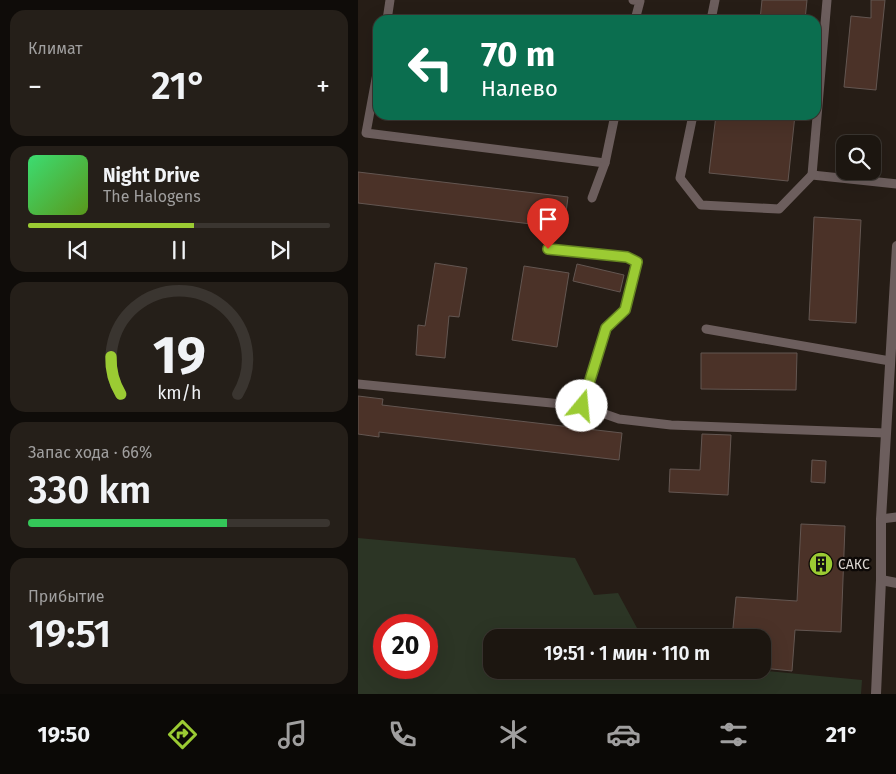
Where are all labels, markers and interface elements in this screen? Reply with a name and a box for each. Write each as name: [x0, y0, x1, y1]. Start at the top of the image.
text: 70 m: [481, 33, 555, 75]
icon: left: [398, 35, 463, 100]
text: Климат: [28, 39, 83, 58]
text: 21°: [151, 63, 207, 109]
text: −: [28, 70, 42, 103]
text: +: [316, 70, 330, 103]
text: Налево: [481, 75, 558, 102]
map controls: [836, 135, 881, 180]
button: search: [836, 135, 881, 180]
text: Night Drive: [103, 164, 200, 187]
text: The Halogens: [103, 187, 201, 206]
pin: [527, 198, 569, 249]
icon: arrive: [534, 205, 562, 233]
icon: previous: [64, 236, 92, 264]
icon: pause: [165, 236, 193, 264]
icon: next: [266, 236, 294, 264]
text: 19: [152, 324, 206, 387]
position arrow: [555, 379, 607, 431]
text: km/h: [157, 382, 201, 404]
text: Запас хода · 66%: [28, 443, 152, 462]
text: 330 km: [28, 467, 151, 513]
building icon: САКС: [808, 551, 834, 577]
place label: САКС: [838, 556, 870, 573]
text: Прибытие: [28, 587, 104, 606]
text: 19:51: [28, 611, 111, 657]
speed limit sign: 20: [373, 614, 438, 679]
text: 19:51 · 1 мин · 110 m: [544, 642, 710, 665]
icon: directions: [165, 717, 200, 752]
icon: music: [275, 717, 310, 752]
icon: phone: [385, 717, 420, 752]
icon: climate: [496, 717, 531, 752]
icon: car: [606, 717, 641, 752]
icon: filters: [716, 717, 751, 752]
text: 19:50: [38, 721, 90, 748]
text: 21°: [826, 721, 858, 748]

